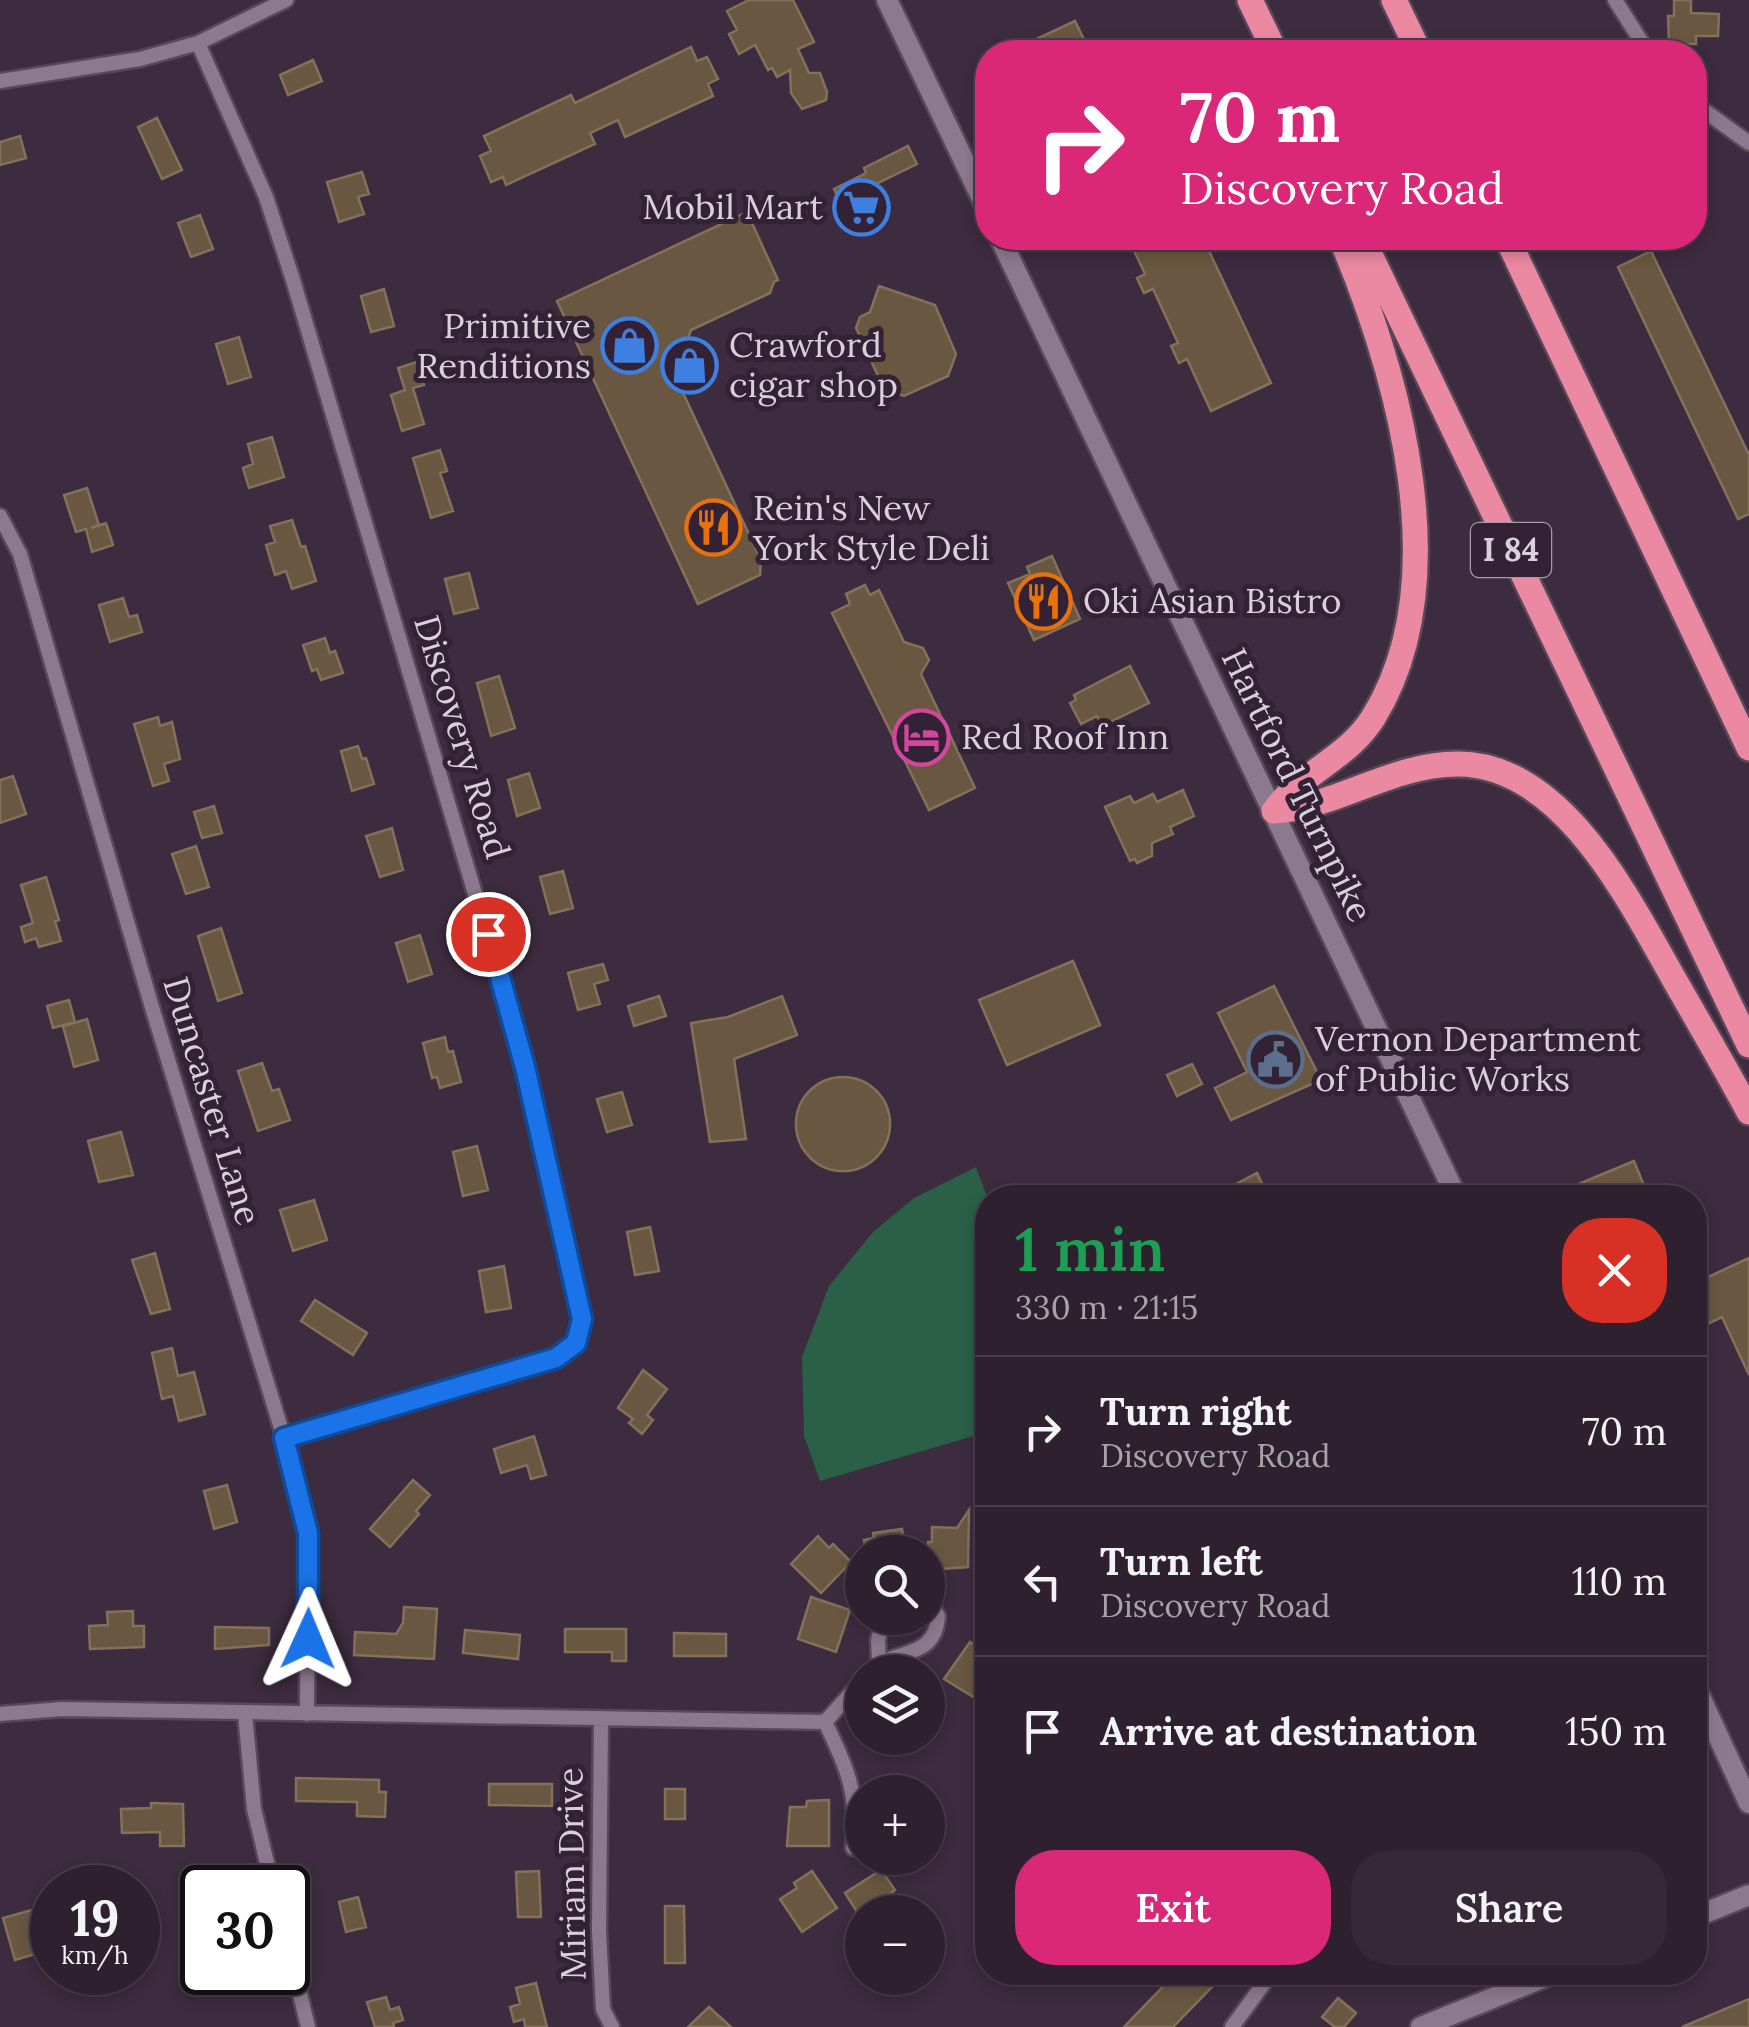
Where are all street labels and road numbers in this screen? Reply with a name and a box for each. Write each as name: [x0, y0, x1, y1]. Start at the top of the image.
road number: I 84: [1471, 523, 1551, 577]
street label: Discovery Road: [404, 610, 521, 864]
street label: Hartford Turnpike: [1212, 641, 1383, 929]
street label: Duncaster Lane: [153, 971, 272, 1230]
street label: Miriam Drive: [547, 1767, 596, 1981]

